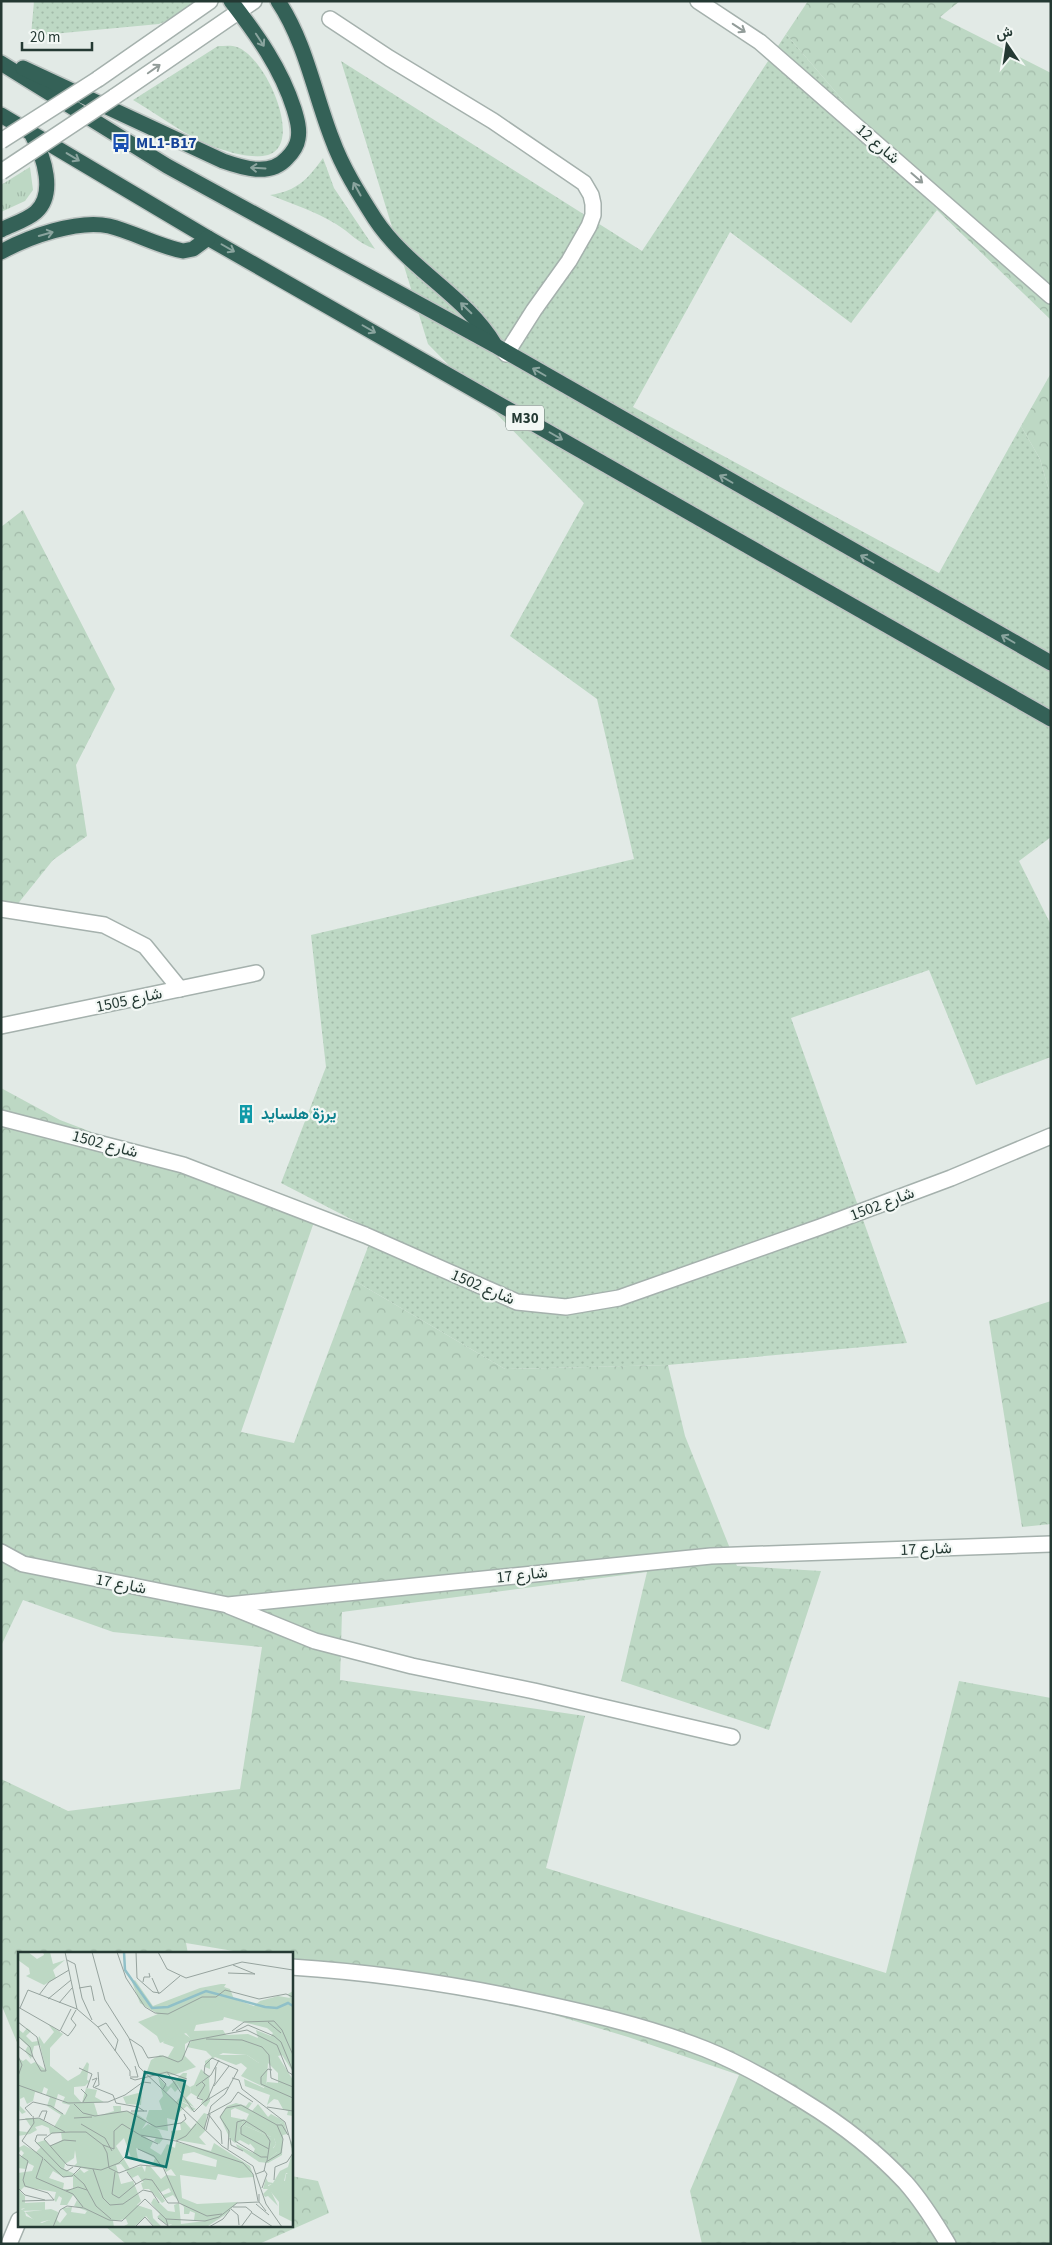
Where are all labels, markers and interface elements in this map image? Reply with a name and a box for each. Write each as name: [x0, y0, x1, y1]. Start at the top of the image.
scale bar: [22, 20, 92, 52]
north arrow: [982, 20, 1032, 70]
text: ش: [994, 22, 1015, 45]
one-way arrow: [732, 23, 746, 33]
text: 20 m: [30, 27, 60, 48]
one-way arrow: [255, 33, 265, 47]
one-way arrow: [146, 64, 160, 74]
street label: شارع 12: [851, 119, 905, 169]
bus stop icon: ML1-B17: [110, 132, 132, 154]
place label: ML1-B17: [136, 132, 197, 154]
one-way arrow: [66, 153, 80, 163]
one-way arrow: [250, 164, 266, 173]
one-way arrow: [910, 172, 923, 184]
one-way arrow: [352, 182, 362, 197]
one-way arrow: [38, 228, 54, 238]
one-way arrow: [221, 244, 235, 254]
one-way arrow: [460, 302, 472, 314]
one-way arrow: [362, 324, 377, 334]
one-way arrow: [532, 367, 547, 377]
road number: M30: [506, 406, 544, 430]
one-way arrow: [548, 431, 563, 441]
one-way arrow: [719, 473, 734, 483]
one-way arrow: [860, 554, 875, 564]
one-way arrow: [1002, 634, 1016, 644]
street label: شارع 1505: [94, 982, 164, 1018]
building icon: يرزة هلسايد: [235, 1103, 257, 1125]
place label: يرزة هلسايد: [261, 1103, 337, 1125]
street label: شارع 1502: [70, 1125, 140, 1163]
street label: شارع 1502: [847, 1182, 917, 1226]
street label: شارع 1502: [448, 1264, 518, 1310]
street label: شارع 17: [900, 1537, 952, 1561]
street label: شارع 17: [495, 1561, 549, 1589]
street label: شارع 17: [94, 1568, 148, 1600]
inset map: [18, 1952, 292, 2228]

